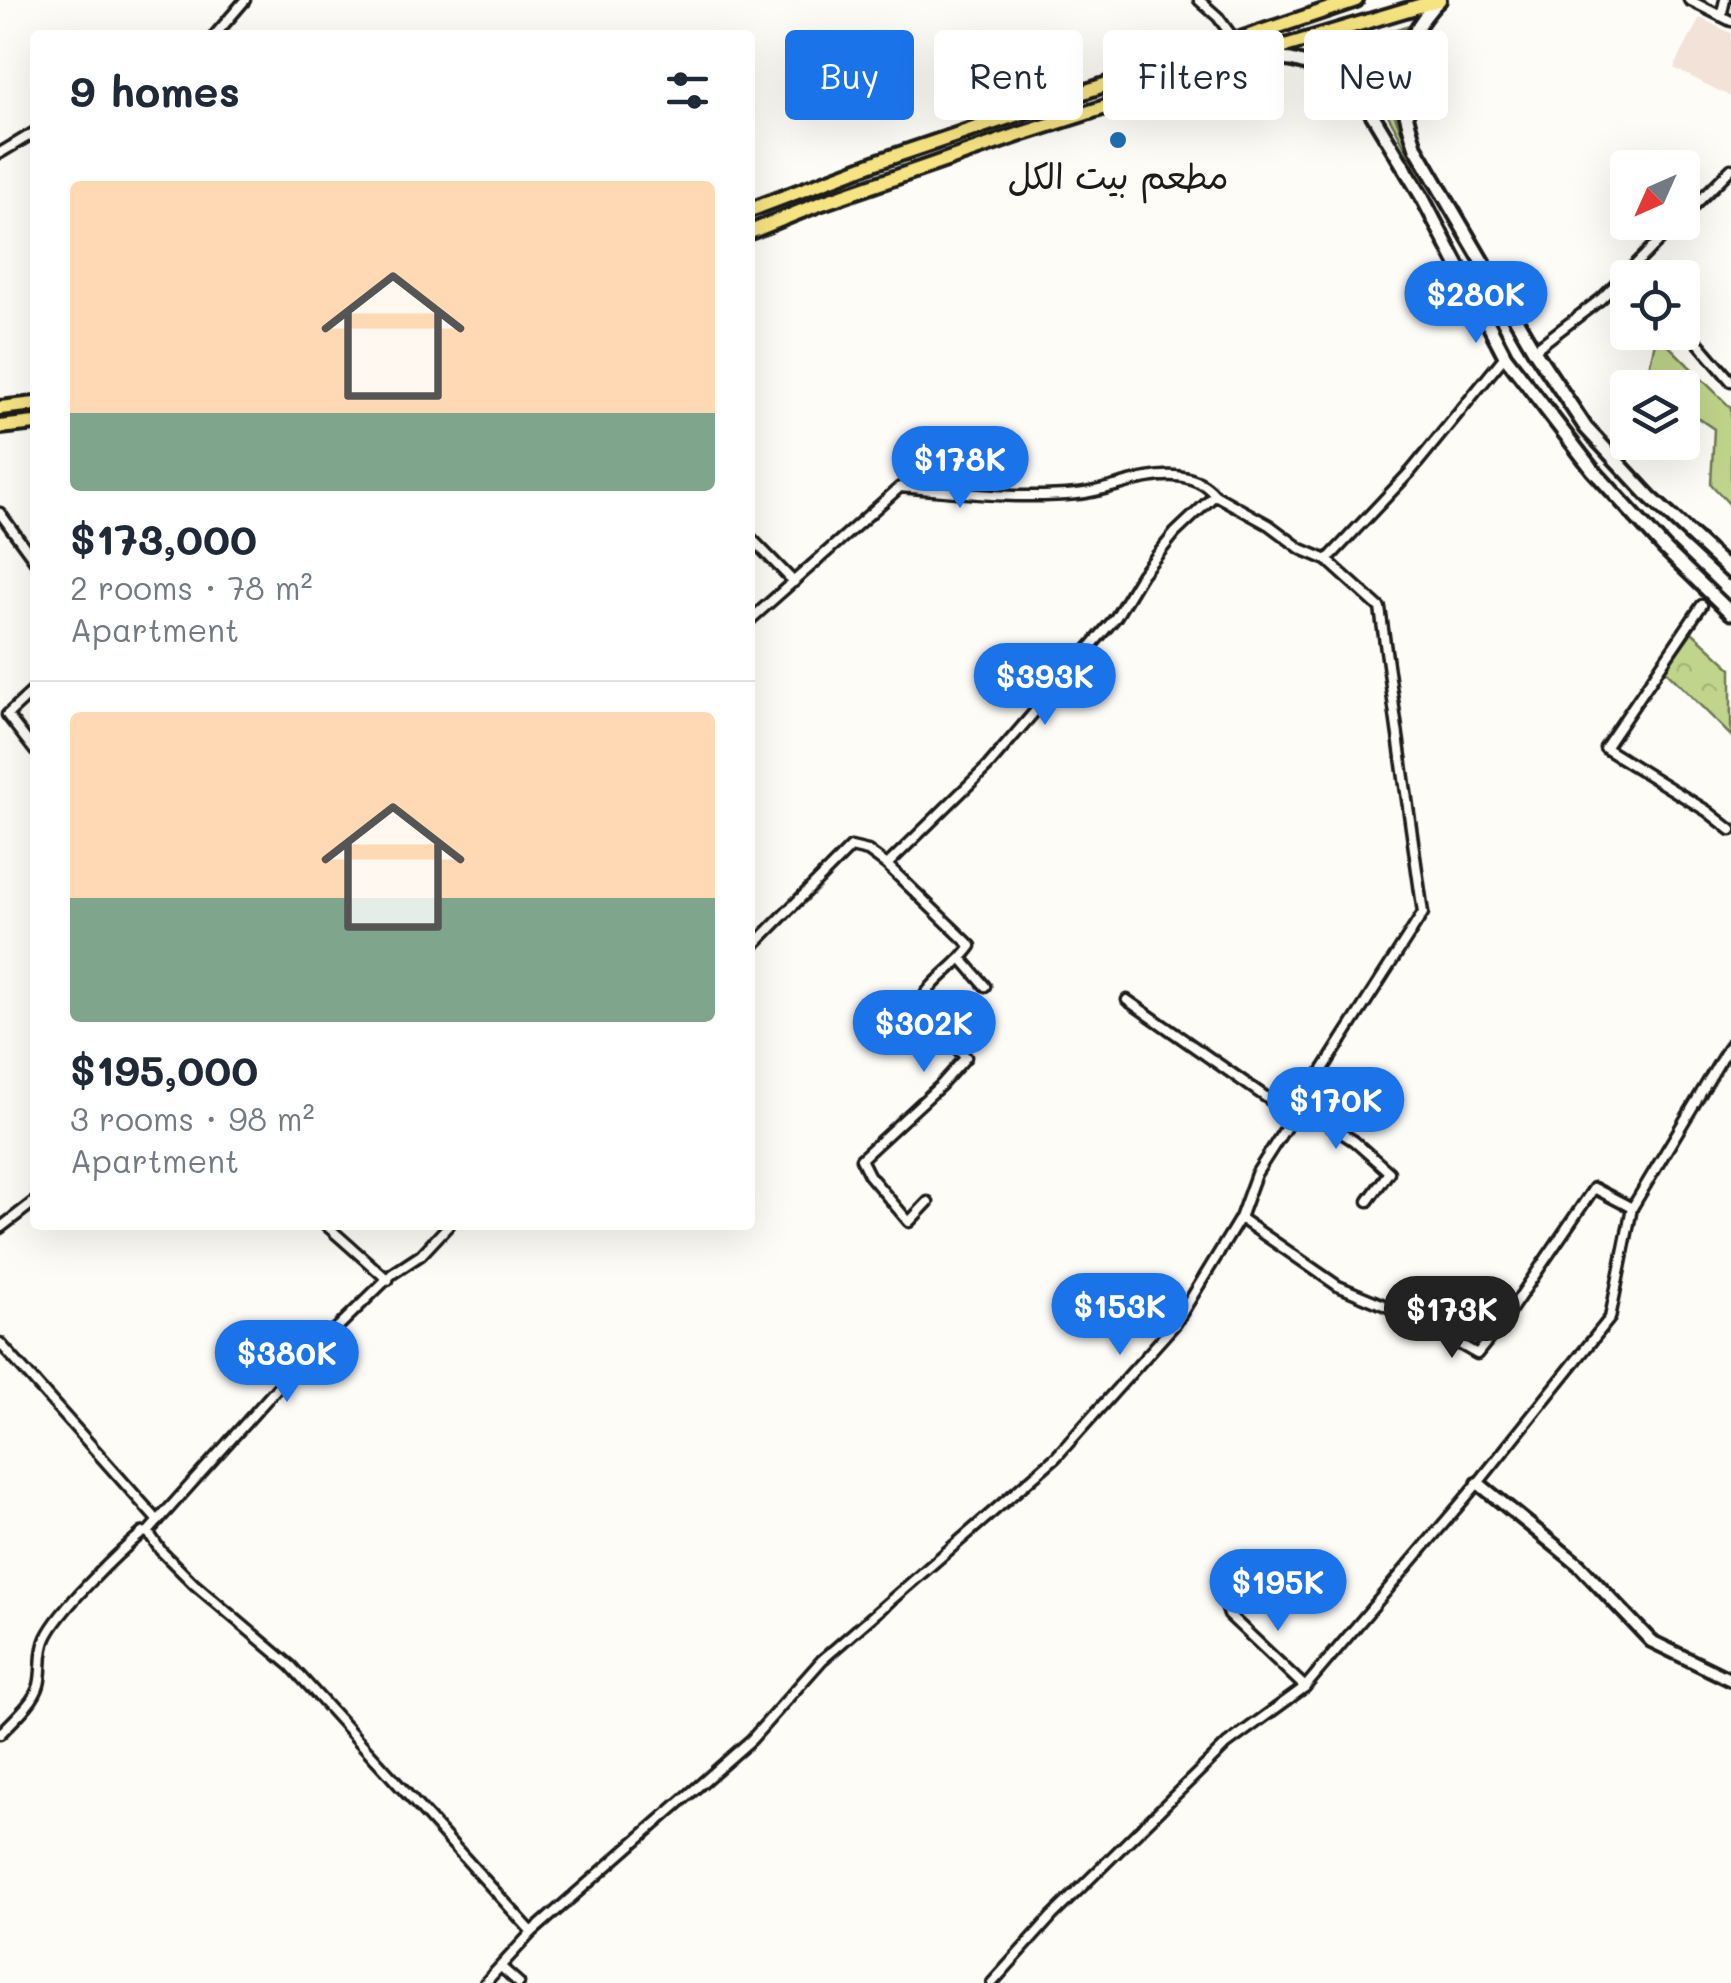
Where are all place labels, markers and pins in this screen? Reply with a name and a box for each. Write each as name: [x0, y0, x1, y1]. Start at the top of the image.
marker: مطعم بيت الكل: [1107, 129, 1129, 151]
place label: مطعم بيت الكل: [1007, 152, 1229, 204]
pin: $280K: [1406, 261, 1546, 346]
pin: $178K: [890, 426, 1030, 511]
pin: $393K: [975, 643, 1115, 728]
pin: $302K: [854, 990, 994, 1075]
pin: $170K: [1266, 1067, 1406, 1152]
pin: $153K: [1050, 1273, 1190, 1358]
pin: $173K: [1382, 1276, 1522, 1361]
pin: $380K: [217, 1320, 357, 1405]
pin: $195K: [1208, 1549, 1348, 1634]

